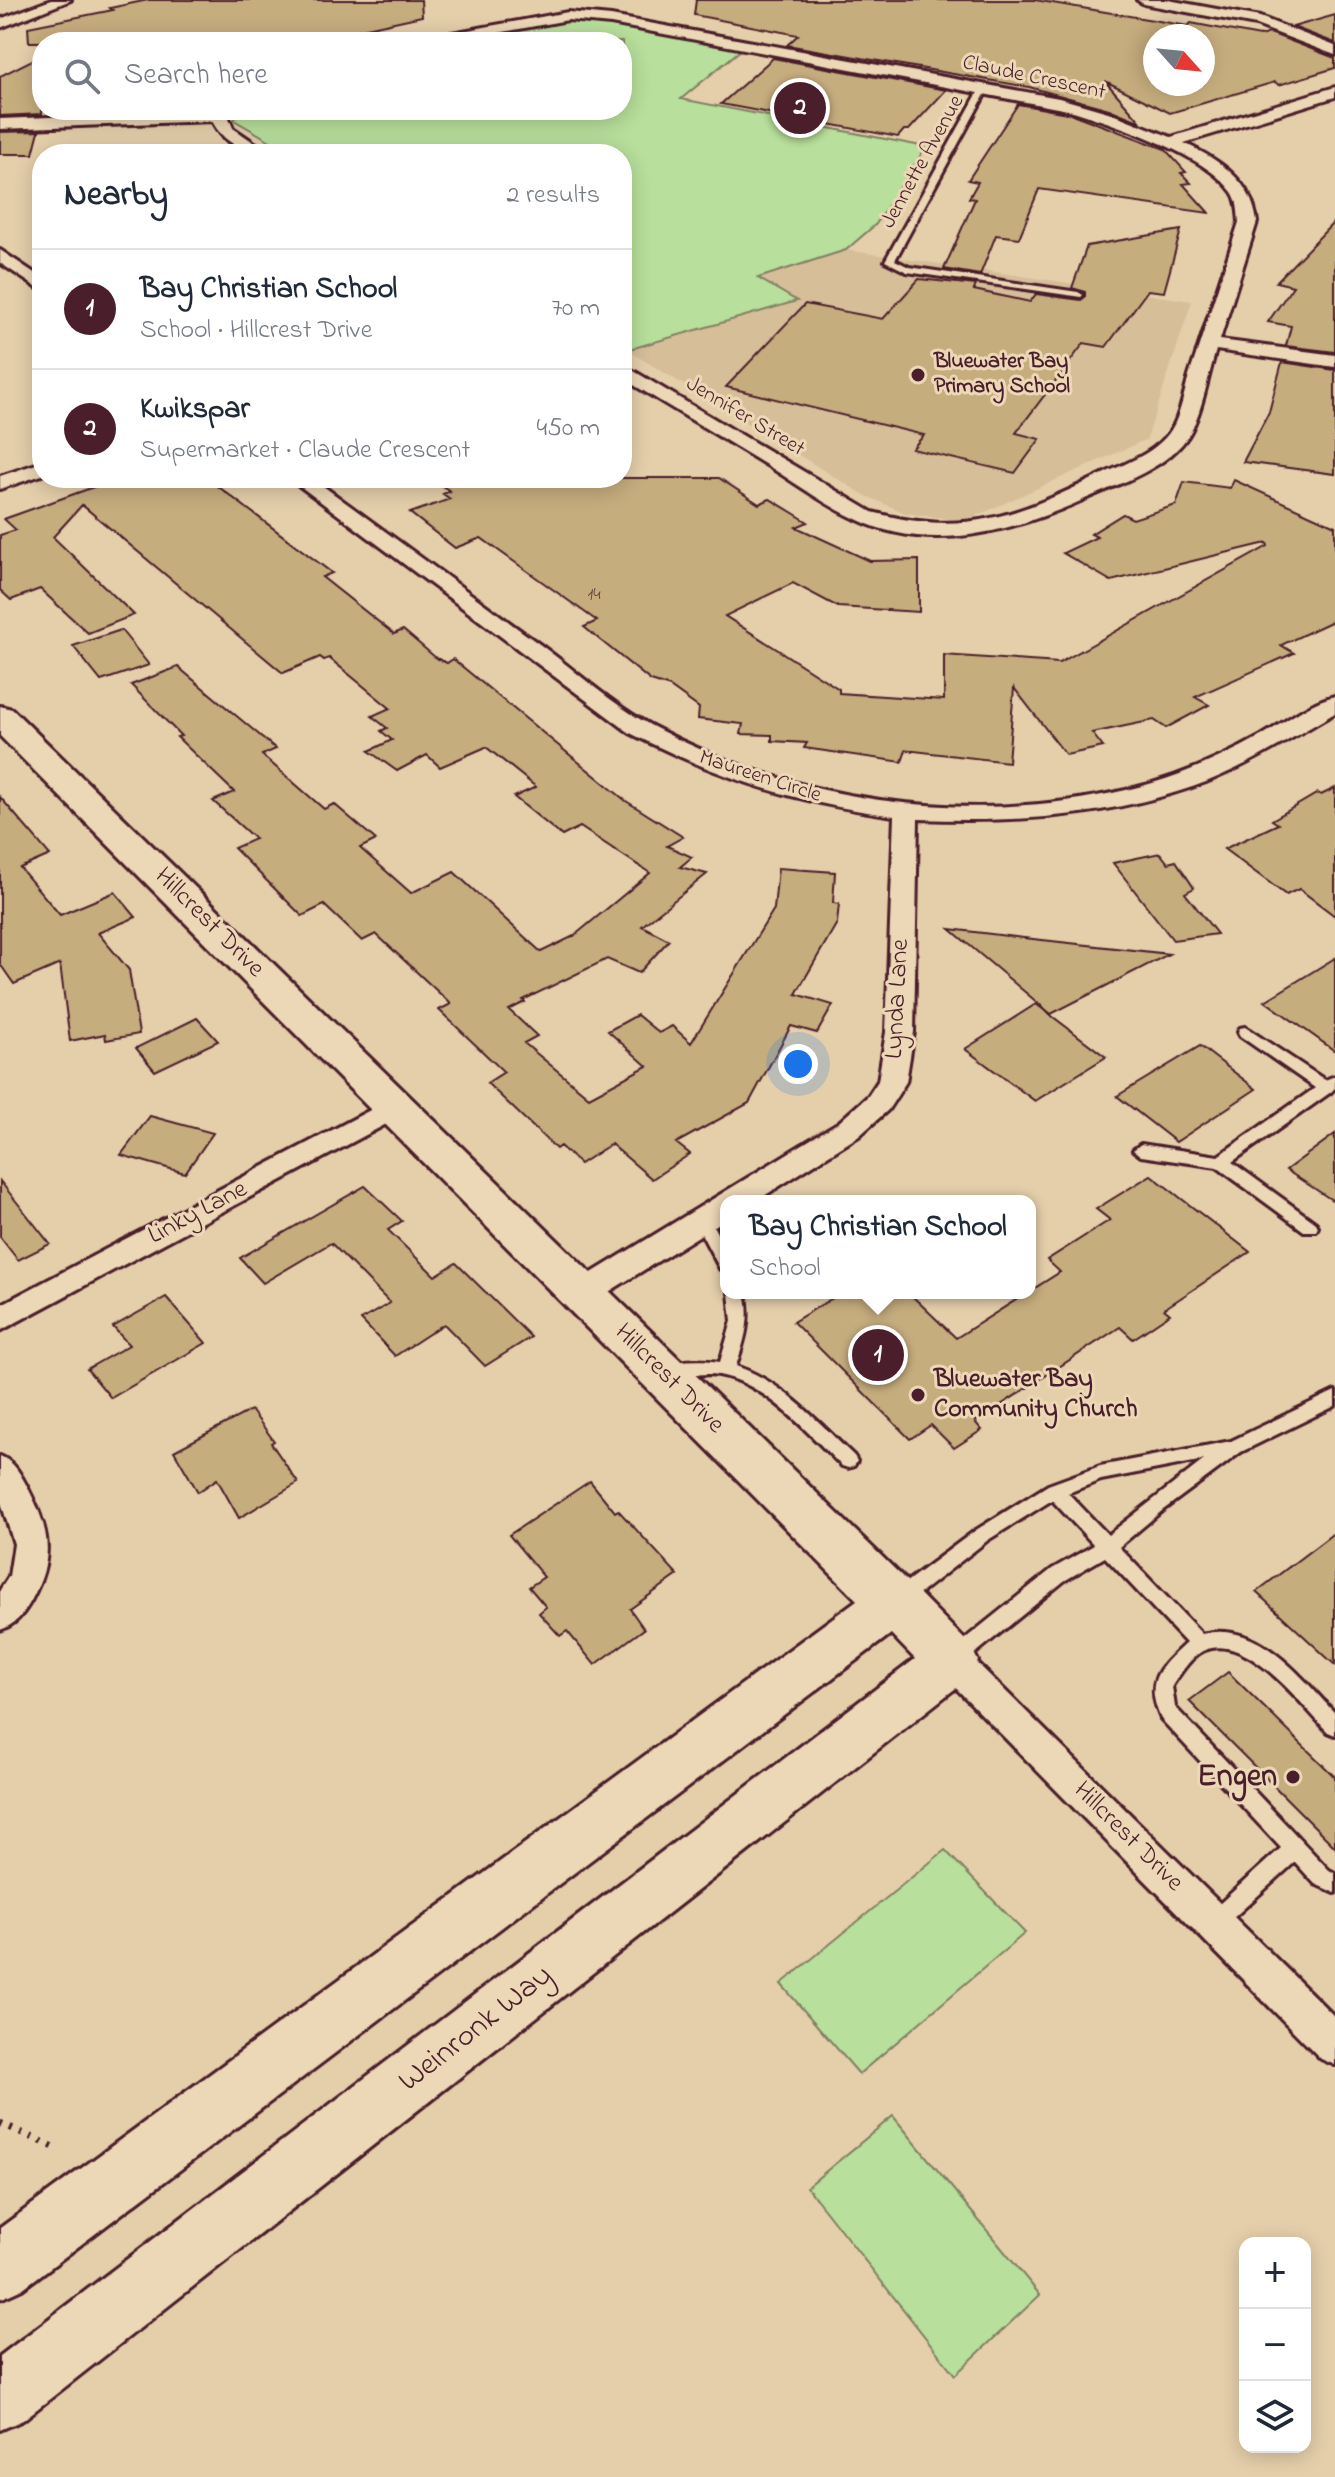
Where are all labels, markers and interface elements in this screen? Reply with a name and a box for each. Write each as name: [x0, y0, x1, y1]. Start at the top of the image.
north arrow: [1143, 24, 1215, 96]
search box: [32, 32, 632, 120]
street label: Claude Crescent: [959, 47, 1109, 109]
icon: search: [60, 54, 104, 98]
text: Search here: [124, 54, 268, 98]
pin: 2: [774, 78, 826, 138]
street label: Jennette Avenue: [873, 89, 973, 235]
text: Nearby: [64, 171, 168, 221]
text: 2 results: [507, 177, 600, 215]
text: Bay Christian School: [140, 268, 397, 312]
text: 1: [86, 290, 94, 328]
text: 70 m: [551, 290, 600, 328]
text: School · Hillcrest Drive: [140, 312, 372, 350]
place label: Bluewater Bay Primary School: [933, 346, 1070, 404]
marker: Bluewater Bay Primary School: [909, 366, 927, 384]
street label: Jennifer Street: [679, 369, 811, 466]
text: Kwikspar: [140, 388, 250, 432]
text: 2: [84, 410, 96, 448]
text: 450 m: [537, 410, 600, 448]
text: Supermarket · Claude Crescent: [140, 432, 470, 470]
house number: 14: [587, 582, 601, 608]
street label: Maureen Circle: [695, 742, 825, 812]
street label: Hillcrest Drive: [145, 859, 273, 987]
street label: Lynda Lane: [876, 938, 920, 1060]
your location: [778, 1044, 818, 1084]
street label: Linky Lane: [142, 1171, 255, 1255]
popup: [720, 1195, 1036, 1299]
text: Bay Christian School: [749, 1206, 1007, 1250]
text: School: [749, 1250, 821, 1288]
street label: Hillcrest Drive: [605, 1315, 733, 1443]
pin: 1: [852, 1325, 904, 1385]
place label: Bluewater Bay Community Church: [933, 1361, 1138, 1429]
marker: Bluewater Bay Community Church: [909, 1386, 927, 1404]
place label: Engen: [1197, 1754, 1277, 1802]
marker: Engen: [1284, 1768, 1302, 1786]
street label: Hillcrest Drive: [1064, 1773, 1192, 1901]
street label: Weinronk Way: [389, 1954, 563, 2104]
map controls: [1239, 2237, 1311, 2453]
button: +: [1239, 2237, 1311, 2309]
button: −: [1239, 2309, 1311, 2381]
button: layers: [1239, 2381, 1311, 2453]

